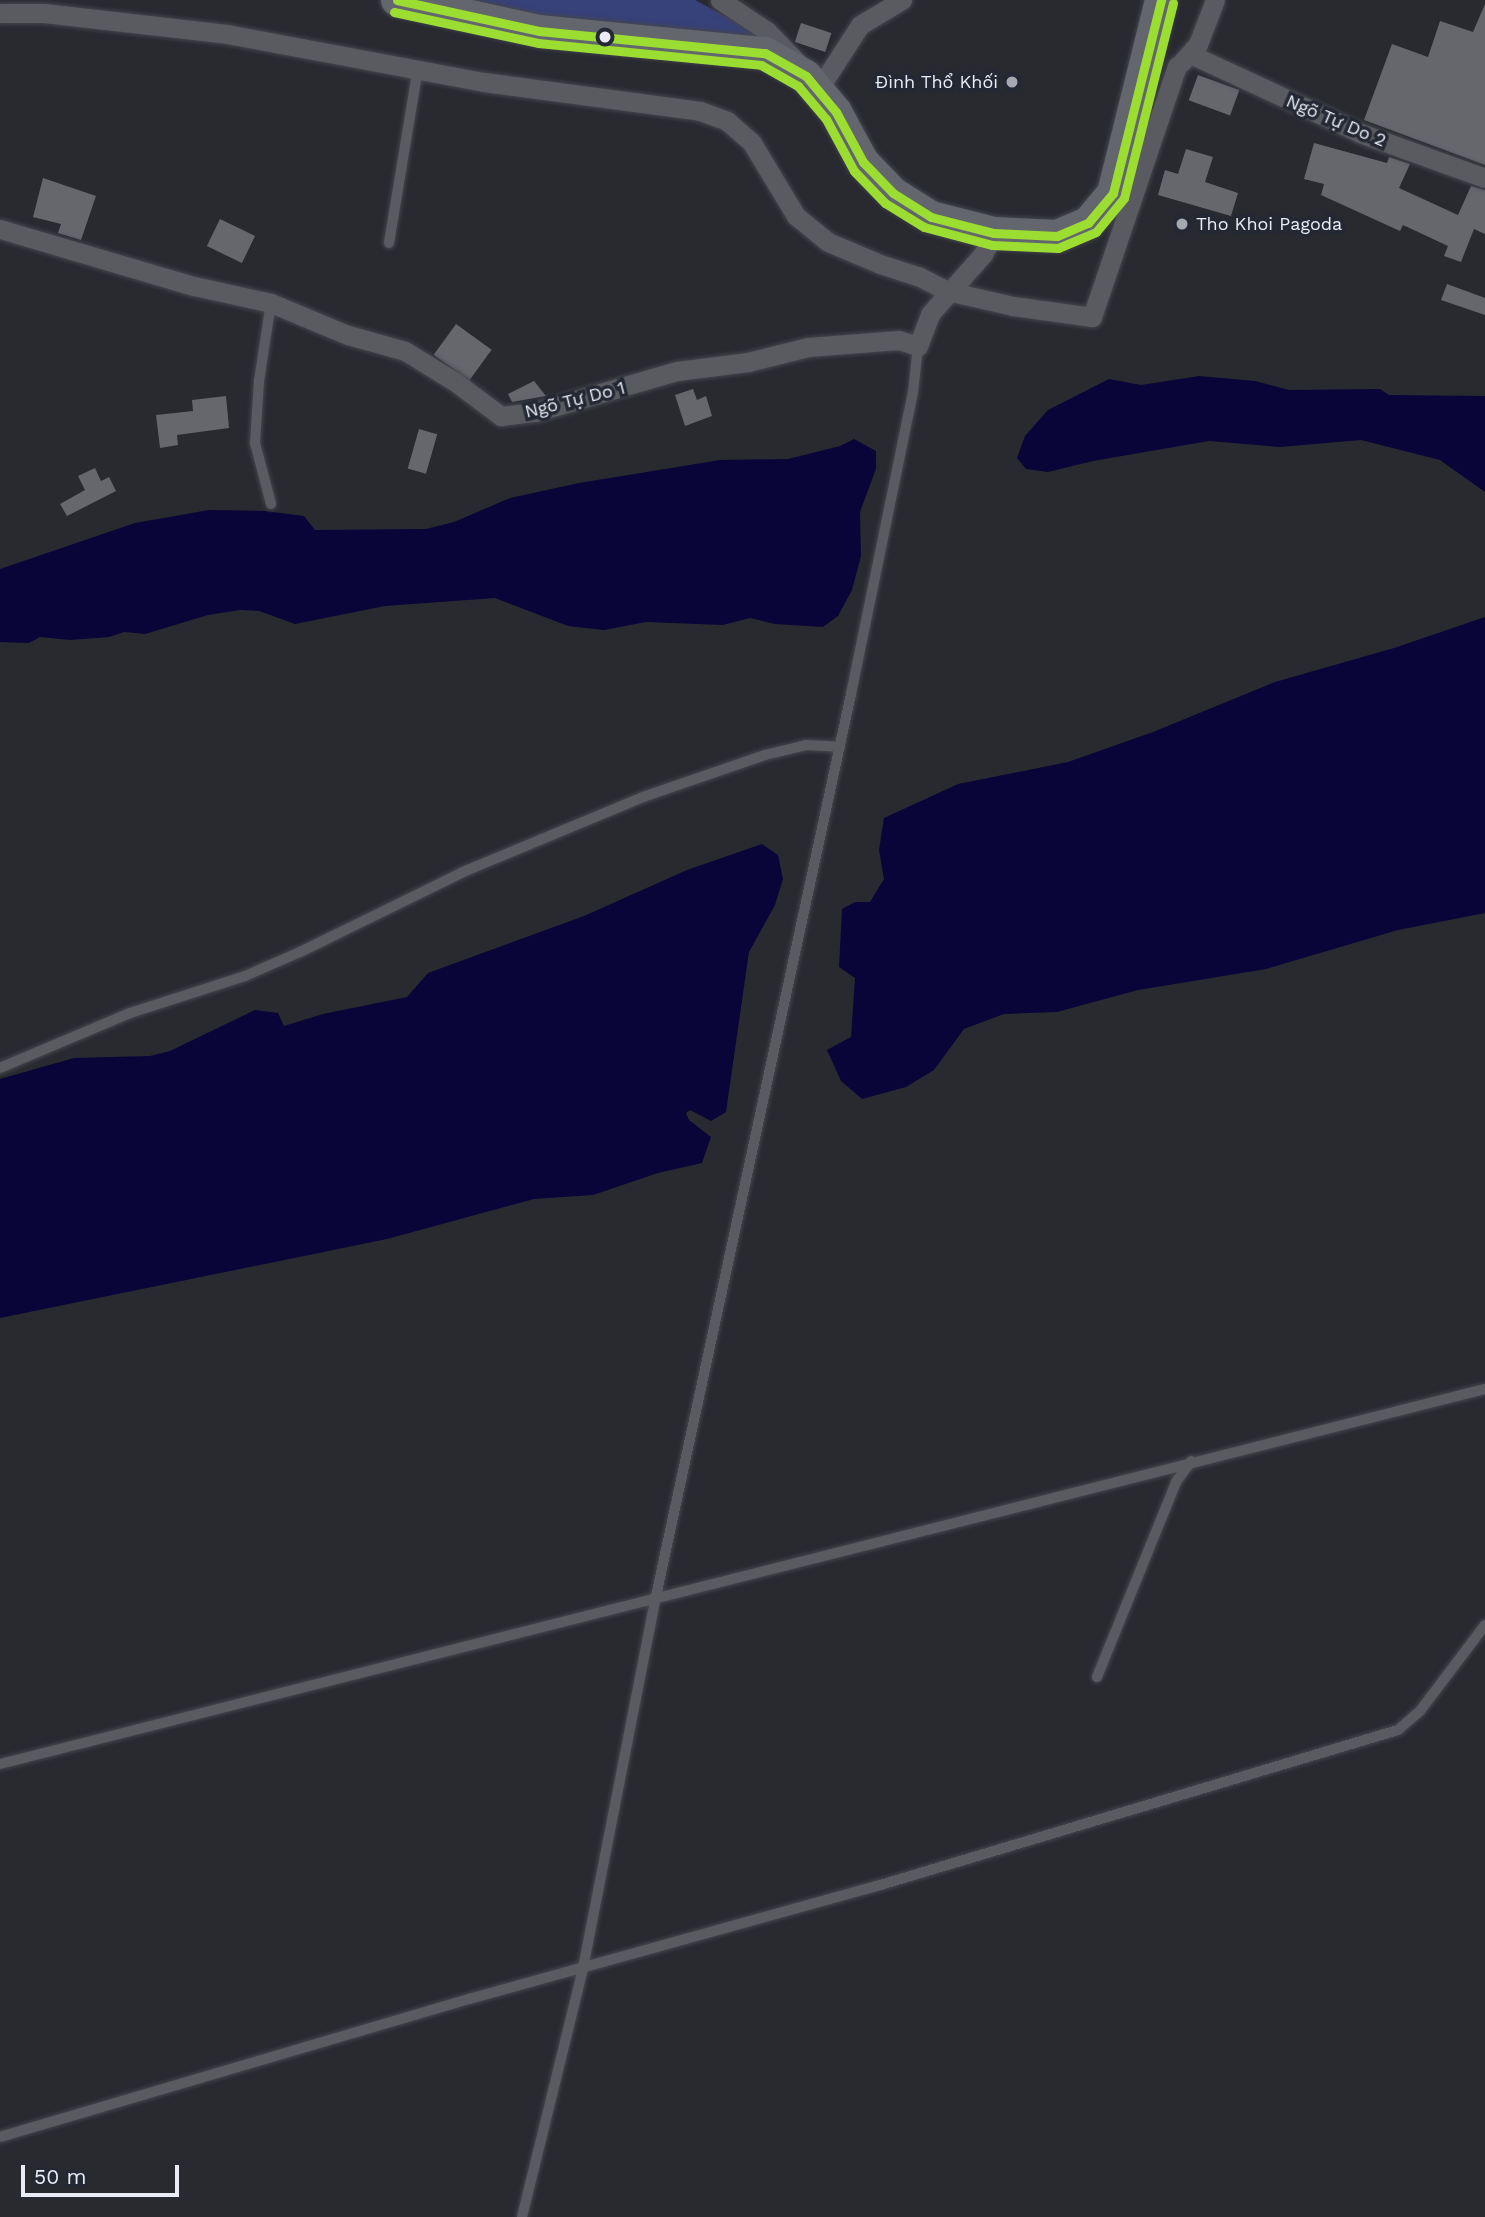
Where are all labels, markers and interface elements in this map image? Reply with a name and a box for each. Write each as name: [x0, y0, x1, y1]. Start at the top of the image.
unlabelled marker: [598, 30, 612, 44]
place label: Đình Thổ Khối: [874, 71, 998, 93]
marker: Đình Thổ Khối: [1004, 74, 1020, 90]
street label: Ngõ Tự Do 2: [1283, 90, 1389, 152]
place label: Tho Khoi Pagoda: [1196, 213, 1342, 235]
marker: Tho Khoi Pagoda: [1174, 216, 1190, 232]
street label: Ngõ Tự Do 1: [522, 377, 628, 423]
scale bar: [24, 2150, 182, 2194]
text: 50 m: [34, 2164, 86, 2189]

